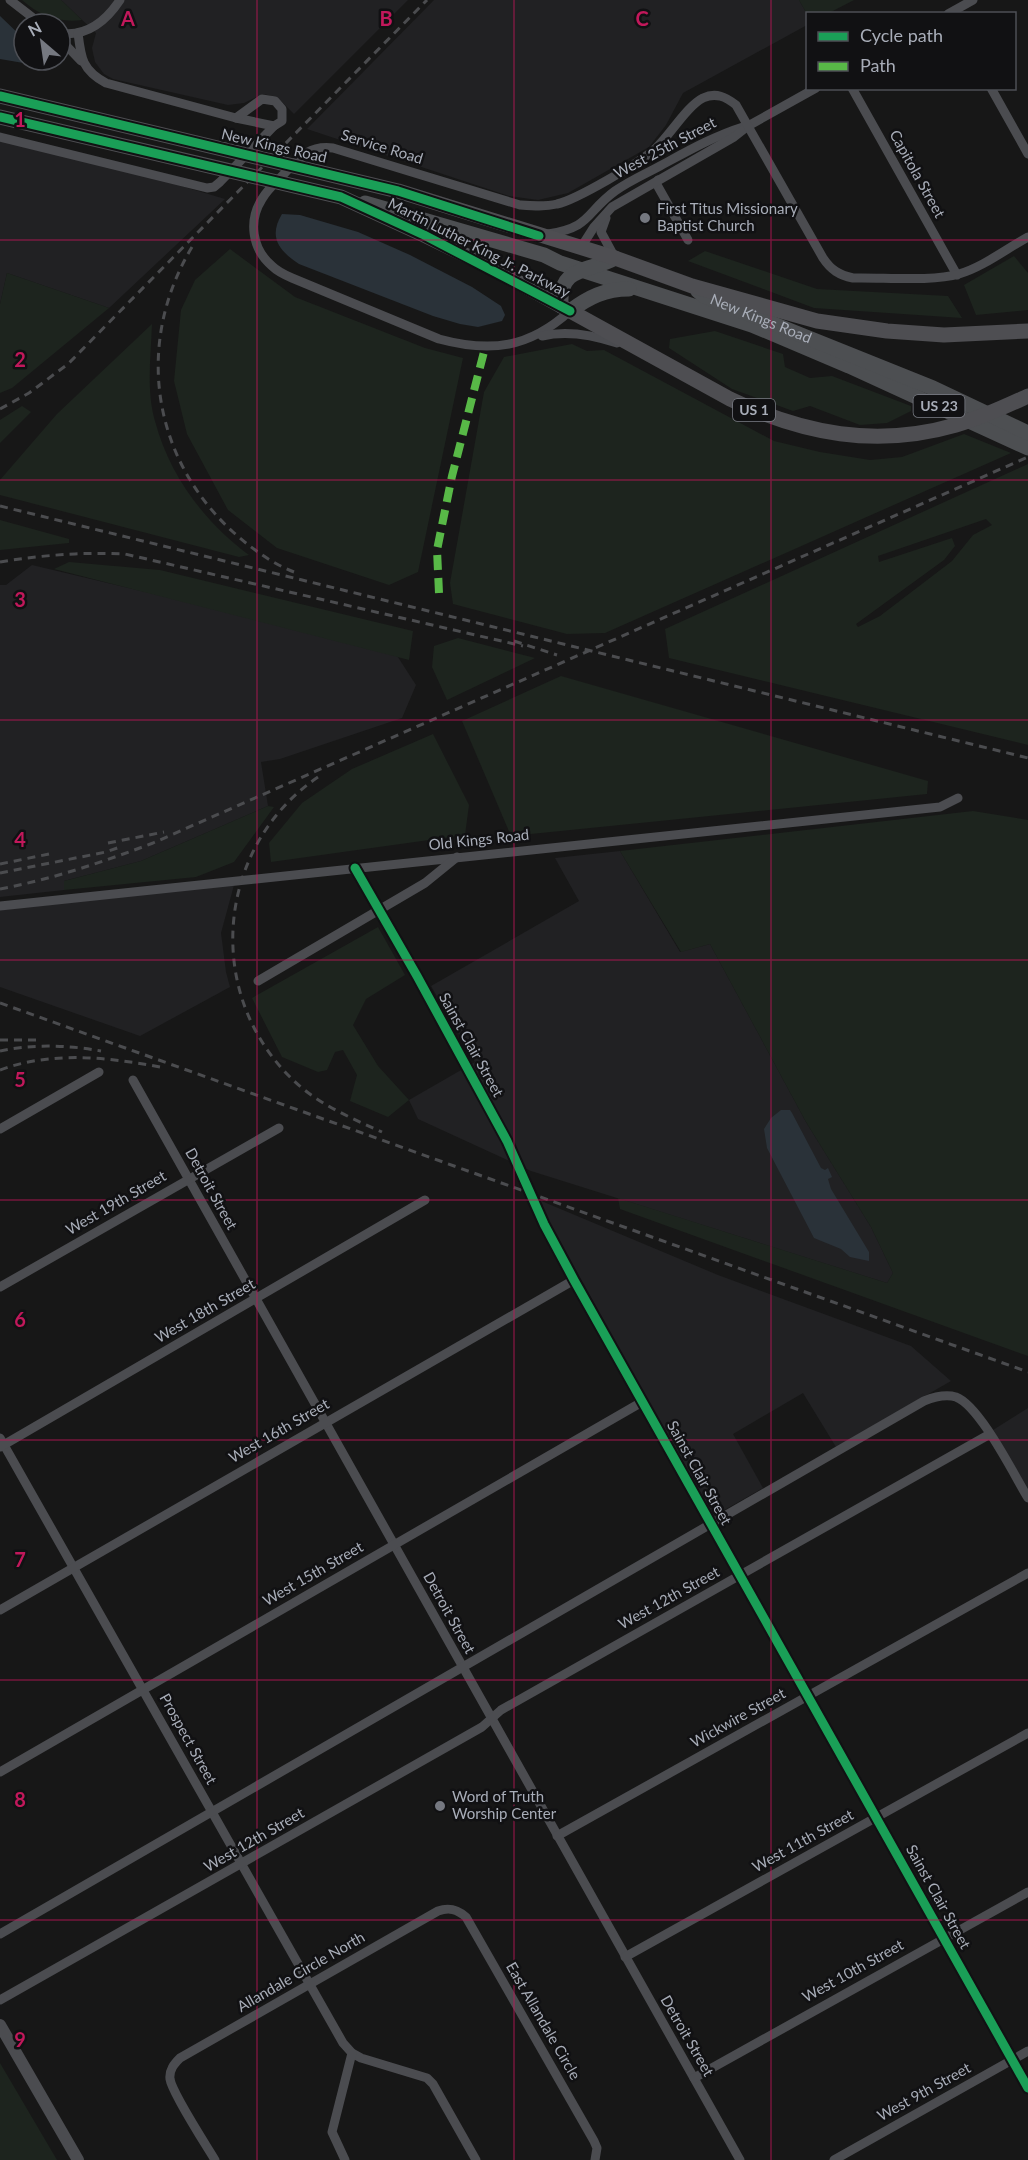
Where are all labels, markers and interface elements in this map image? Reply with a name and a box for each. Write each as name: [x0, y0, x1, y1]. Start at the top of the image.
text: A: [120, 6, 135, 30]
text: B: [379, 6, 393, 30]
text: C: [635, 6, 649, 30]
north arrow: [12, 12, 72, 72]
legend: [806, 12, 1016, 90]
text: N: [24, 17, 44, 40]
text: Cycle path: [860, 24, 943, 46]
text: Path: [860, 54, 896, 76]
text: 1: [14, 107, 26, 131]
street label: West 25th Street: [611, 112, 719, 182]
street label: New Kings Road: [220, 124, 329, 166]
street label: Service Road: [339, 125, 426, 167]
street label: Capitola Street: [886, 126, 950, 221]
street label: Martin Luther King Jr. Parkway: [385, 193, 574, 301]
place label: First Titus Missionary Baptist Church: [657, 199, 798, 234]
marker: First Titus Missionary Baptist Church: [638, 211, 652, 225]
street label: New Kings Road: [708, 289, 815, 346]
text: 2: [14, 347, 26, 371]
road number: US 23: [914, 395, 964, 417]
road number: US 1: [733, 399, 775, 421]
text: 3: [14, 587, 26, 611]
street label: Old Kings Road: [428, 825, 530, 853]
text: 4: [14, 827, 26, 851]
street label: Sainst Clair Street: [436, 989, 508, 1100]
text: 5: [14, 1067, 26, 1091]
street label: Detroit Street: [182, 1145, 242, 1233]
street label: West 19th Street: [62, 1166, 169, 1238]
street label: West 18th Street: [151, 1274, 258, 1346]
text: 6: [14, 1307, 26, 1331]
street label: West 16th Street: [225, 1394, 332, 1466]
street label: Sainst Clair Street: [664, 1417, 736, 1528]
street label: West 15th Street: [259, 1537, 366, 1609]
text: 7: [14, 1547, 26, 1571]
street label: West 12th Street: [615, 1562, 723, 1632]
street label: Detroit Street: [420, 1569, 480, 1657]
street label: Wickwire Street: [687, 1683, 789, 1751]
street label: Prospect Street: [156, 1690, 222, 1788]
text: 8: [14, 1787, 26, 1811]
place label: Word of Truth Worship Center: [452, 1787, 557, 1822]
marker: Word of Truth Worship Center: [433, 1799, 447, 1813]
street label: West 12th Street: [200, 1803, 307, 1875]
street label: West 11th Street: [749, 1805, 857, 1875]
street label: Sainst Clair Street: [903, 1841, 975, 1952]
street label: Allandale Circle North: [233, 1927, 368, 2015]
street label: West 10th Street: [799, 1935, 907, 2005]
street label: East Allandale Circle: [503, 1958, 585, 2083]
street label: Detroit Street: [657, 1992, 719, 2080]
text: 9: [14, 2027, 26, 2051]
street label: West 9th Street: [874, 2058, 974, 2124]

